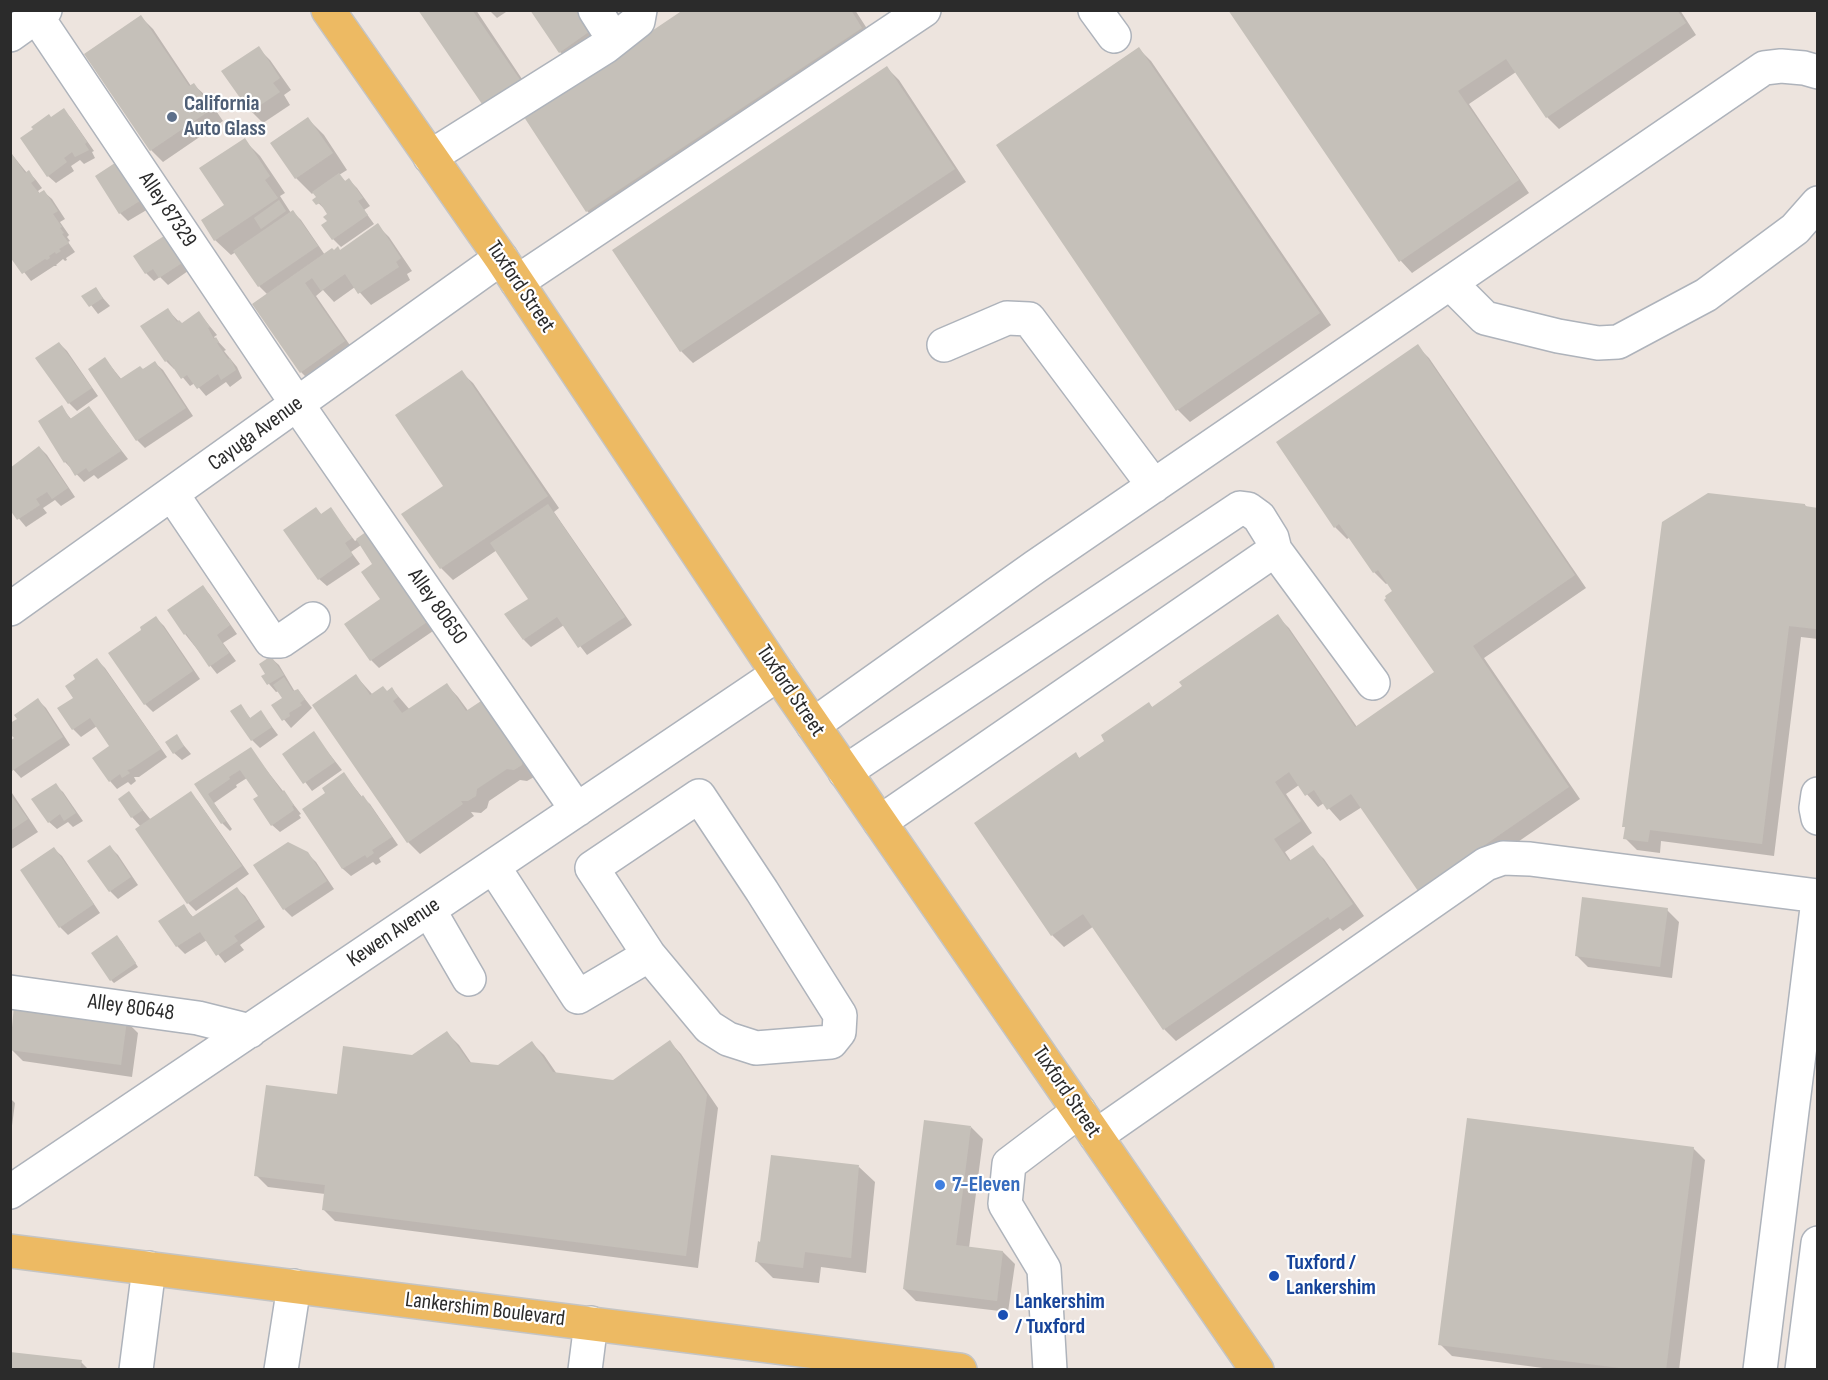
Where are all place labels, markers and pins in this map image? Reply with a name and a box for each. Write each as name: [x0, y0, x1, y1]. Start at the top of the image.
place label: California Auto Glass: [184, 91, 266, 142]
marker: California Auto Glass: [165, 110, 179, 124]
place label: 7-Eleven: [952, 1172, 1020, 1198]
marker: 7-Eleven: [933, 1178, 947, 1192]
place label: Tuxford / Lankershim: [1286, 1250, 1376, 1302]
marker: Tuxford / Lankershim: [1267, 1269, 1281, 1283]
place label: Lankershim / Tuxford: [1015, 1289, 1105, 1340]
marker: Lankershim / Tuxford: [996, 1308, 1010, 1322]

